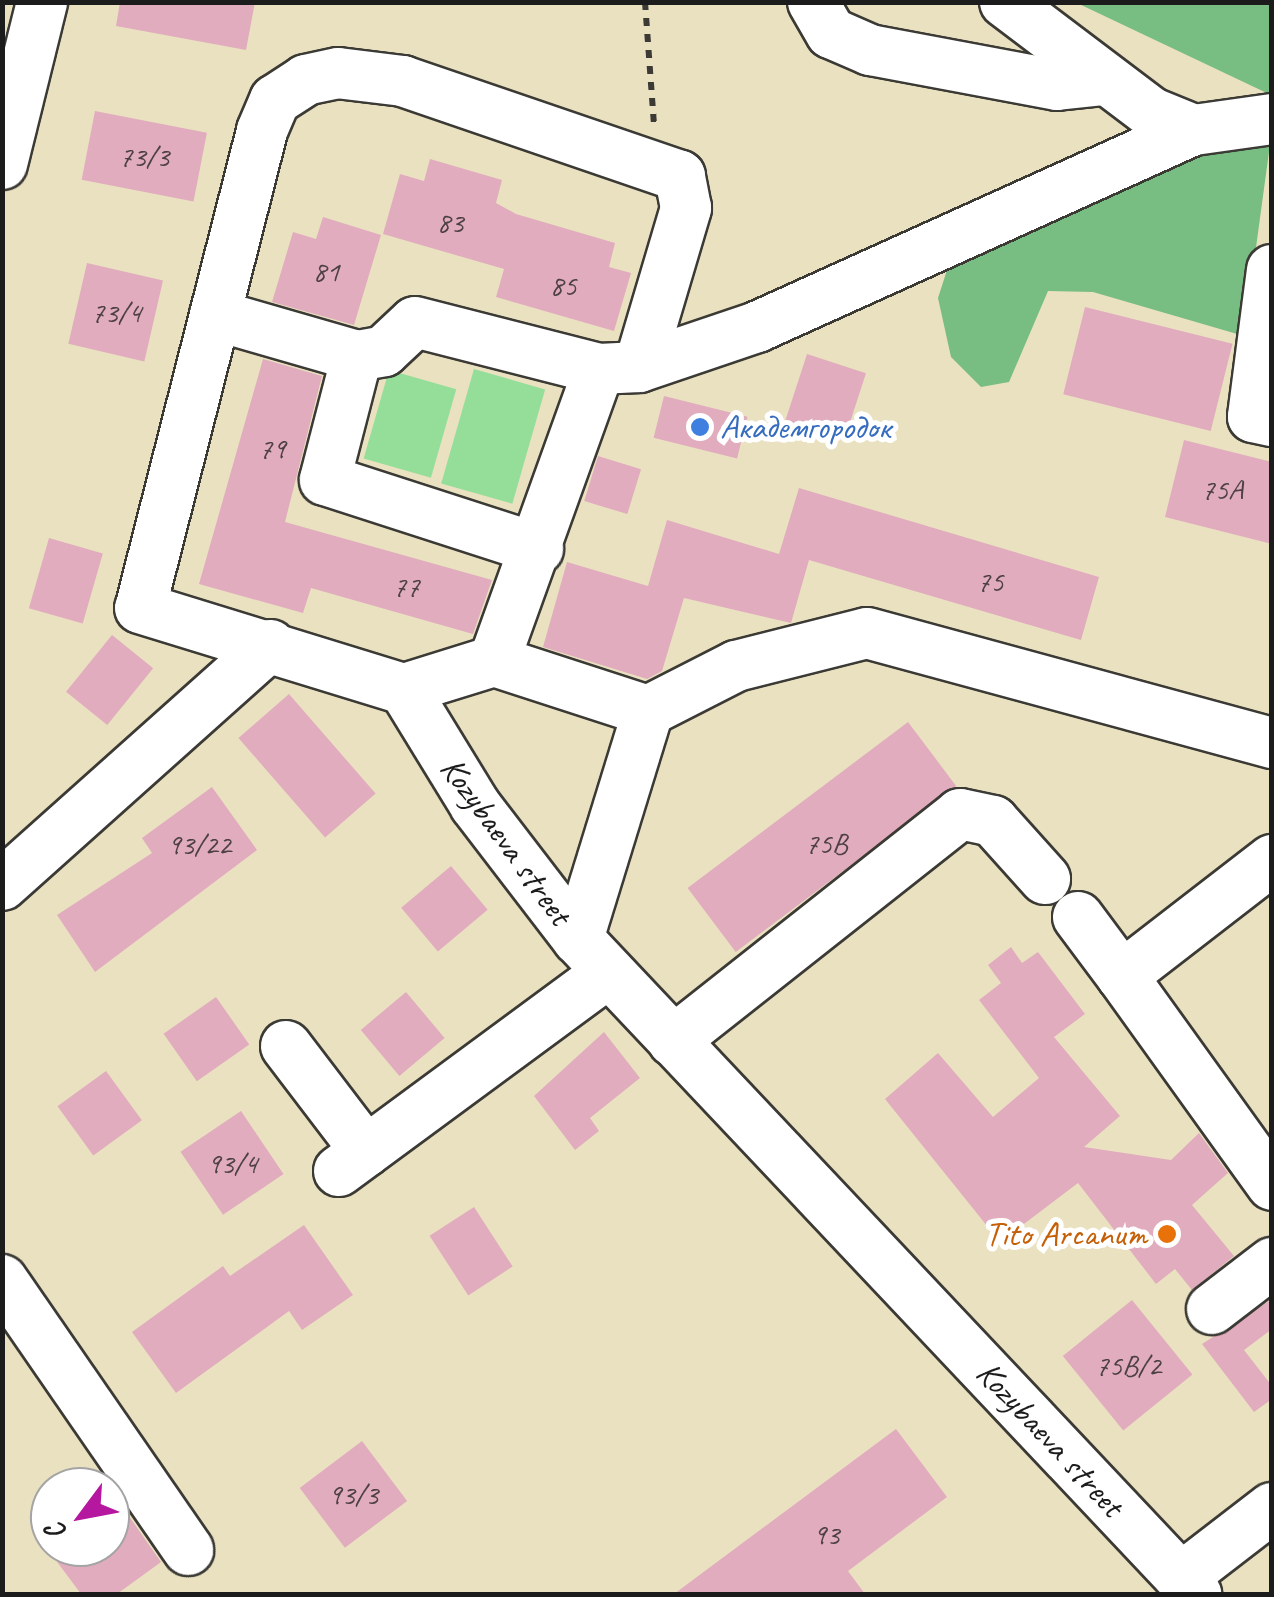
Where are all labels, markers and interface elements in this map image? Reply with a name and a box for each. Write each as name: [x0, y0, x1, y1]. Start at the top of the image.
house number: 73/3: [119, 138, 169, 174]
house number: 83: [437, 204, 463, 240]
house number: 81: [313, 253, 339, 289]
house number: 85: [550, 267, 576, 303]
house number: 73/4: [91, 294, 141, 330]
place label: Академгородок: [720, 406, 891, 448]
marker: Академгородок: [689, 416, 711, 438]
house number: 79: [259, 430, 285, 466]
house number: 75А: [1201, 471, 1243, 507]
house number: 75: [977, 563, 1003, 599]
house number: 77: [393, 568, 419, 604]
street label: Kozybaeva street: [431, 749, 581, 933]
house number: 75В: [805, 825, 847, 861]
house number: 93/22: [167, 826, 231, 862]
house number: 93/4: [207, 1145, 257, 1181]
place label: Tito Arcanum: [986, 1213, 1147, 1255]
marker: Tito Arcanum: [1156, 1223, 1178, 1245]
house number: 75В/2: [1095, 1347, 1161, 1383]
street label: Kozybaeva street: [967, 1353, 1133, 1525]
north arrow: [30, 1467, 130, 1567]
house number: 93/3: [328, 1476, 378, 1512]
house number: 93: [813, 1516, 839, 1552]
text: С: [37, 1517, 74, 1547]

